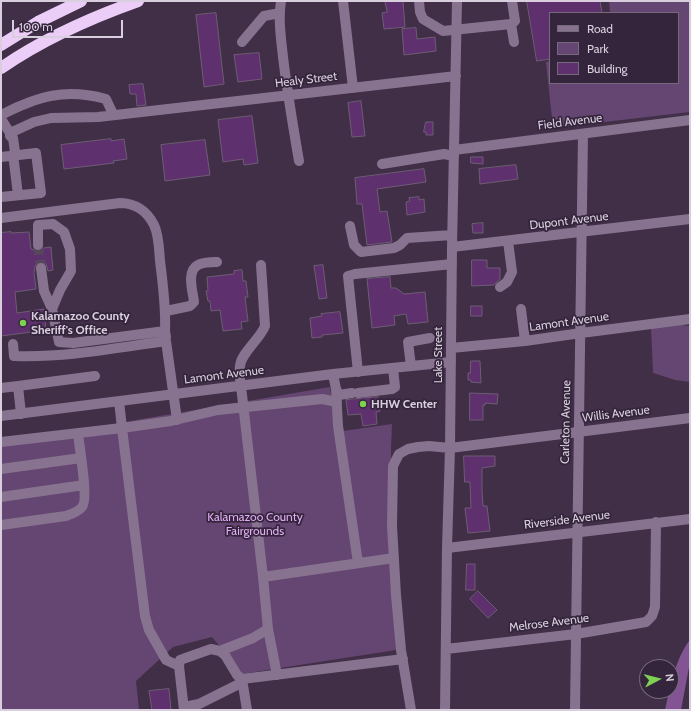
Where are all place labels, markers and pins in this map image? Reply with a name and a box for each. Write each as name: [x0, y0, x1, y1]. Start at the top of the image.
place label: Kalamazoo County Sheriff's Office: [31, 309, 130, 337]
marker: Kalamazoo County Sheriff's Office: [18, 318, 28, 328]
place label: HHW Center: [371, 397, 437, 411]
marker: HHW Center: [358, 399, 368, 409]

